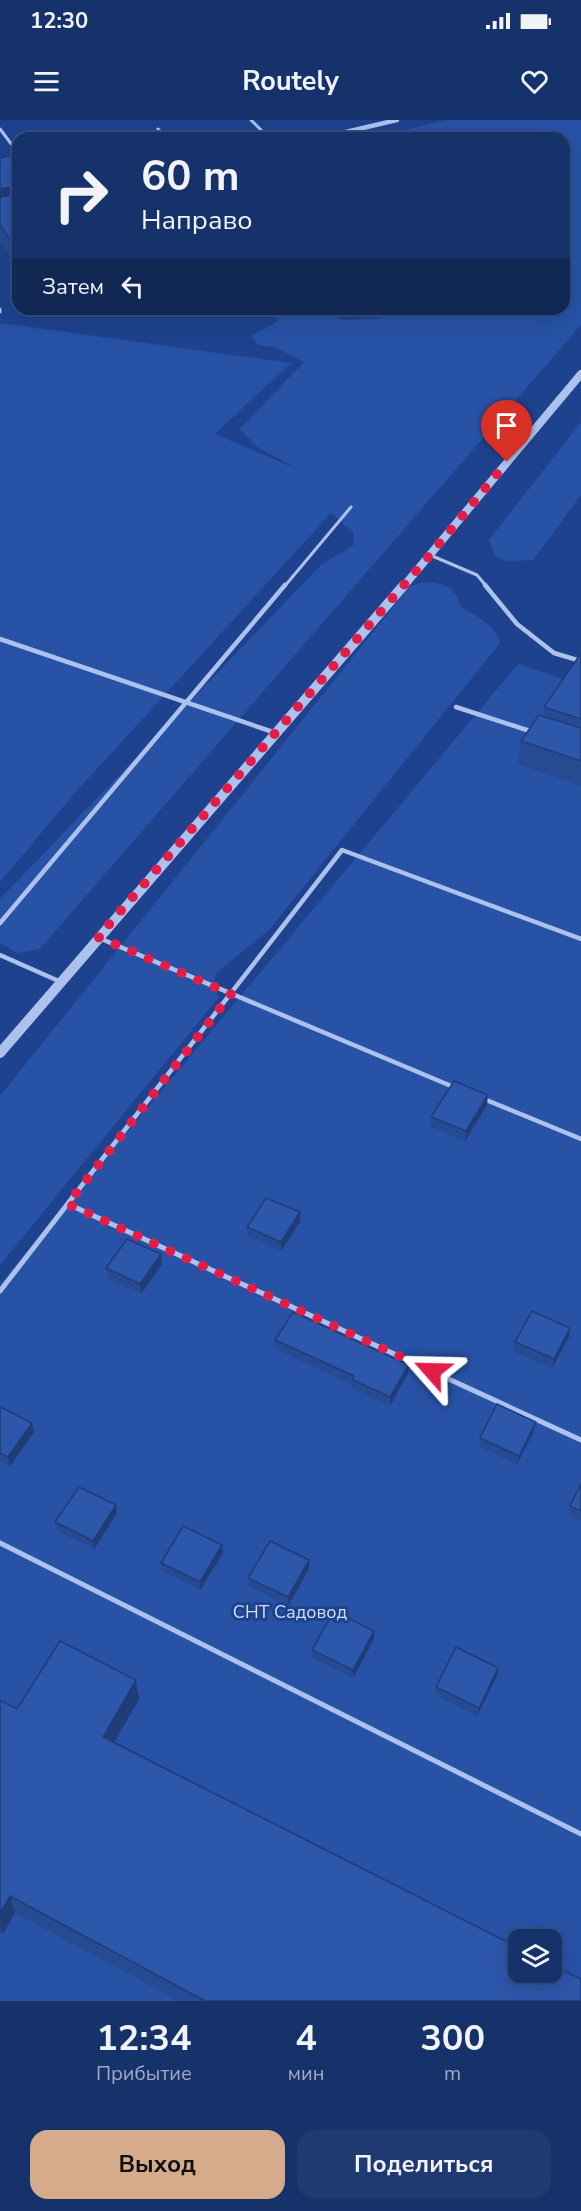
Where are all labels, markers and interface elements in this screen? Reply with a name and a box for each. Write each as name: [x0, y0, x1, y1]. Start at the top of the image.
text: 12:30: [30, 6, 88, 36]
text: Routely: [242, 63, 339, 100]
icon: menu: [30, 65, 63, 98]
icon: heart: [518, 65, 551, 98]
text: 60 m: [141, 148, 240, 205]
icon: right: [42, 156, 120, 234]
text: Направо: [141, 202, 252, 239]
icon: left: [116, 270, 149, 303]
text: Затем: [42, 272, 104, 302]
pin: [481, 400, 532, 462]
icon: arrive: [490, 409, 523, 442]
position arrow: [400, 1339, 464, 1403]
park label: СНТ Садовод: [233, 1600, 348, 1624]
map controls: [508, 1929, 562, 1983]
button: layers: [508, 1929, 562, 1983]
text: 12:34: [96, 2014, 192, 2063]
text: 4: [295, 2014, 317, 2063]
text: 300: [420, 2014, 485, 2063]
text: Прибытие: [96, 2060, 192, 2087]
text: мин: [288, 2060, 324, 2087]
text: m: [444, 2060, 461, 2087]
button: Выход: [30, 2130, 285, 2199]
button: Поделиться: [297, 2130, 551, 2199]

